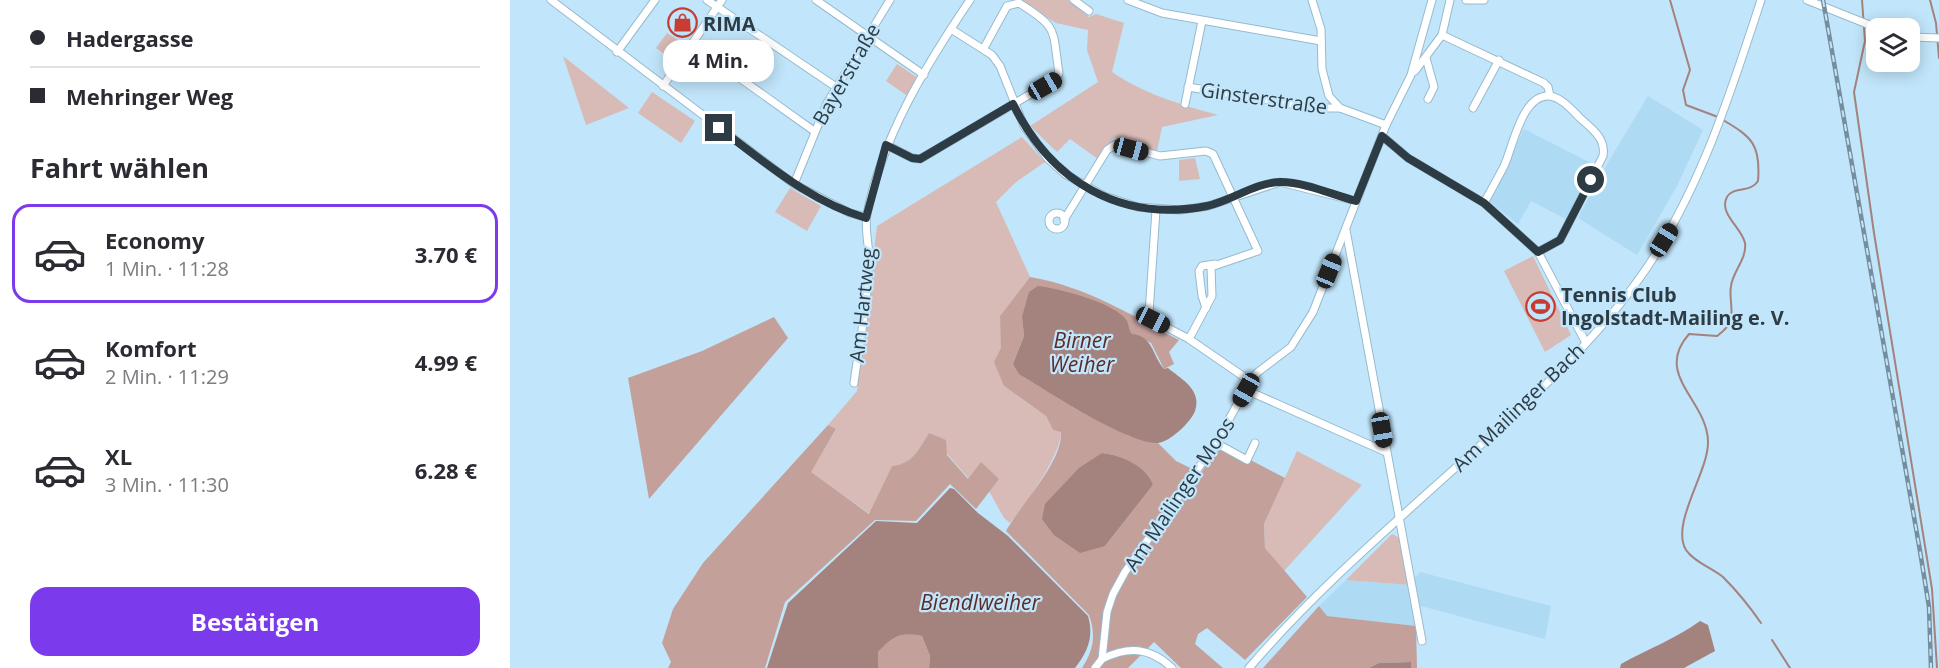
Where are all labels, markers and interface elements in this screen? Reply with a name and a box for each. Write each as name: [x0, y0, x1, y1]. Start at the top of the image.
shop icon: RIMA: [666, 7, 698, 39]
place label: RIMA: [703, 10, 756, 37]
street label: Bayerstraße: [806, 18, 886, 130]
map controls: [1866, 18, 1920, 72]
button: layers: [1866, 18, 1920, 72]
text: Hadergasse: [66, 23, 194, 53]
callout: 4 Min.: [664, 41, 774, 83]
text: 4 Min.: [688, 47, 749, 74]
car: [1025, 69, 1065, 103]
street label: Ginsterstraße: [1199, 76, 1329, 120]
text: Mehringer Weg: [66, 81, 233, 111]
route end: [705, 114, 732, 141]
car: [1111, 136, 1151, 162]
text: Fahrt wählen: [30, 149, 209, 186]
route start: [1577, 166, 1604, 193]
car: [1647, 220, 1681, 260]
text: Economy: [105, 225, 204, 255]
icon: car: [33, 227, 87, 281]
text: 3.70 €: [415, 239, 477, 269]
street label: Am Hartweg: [843, 246, 881, 364]
car: [1314, 251, 1344, 291]
text: 1 Min. · 11:28: [105, 255, 229, 282]
place label: Tennis Club Ingolstadt-Mailing e. V.: [1561, 281, 1789, 331]
sports icon: Tennis Club Ingolstadt-Mailing e. V.: [1524, 290, 1556, 322]
car: [1133, 304, 1173, 336]
water label: Birner Weiher: [1050, 326, 1115, 378]
text: Komfort: [105, 333, 197, 363]
icon: car: [33, 335, 87, 389]
street label: Am Mailinger Bach: [1446, 337, 1590, 477]
text: 4.99 €: [415, 347, 477, 377]
text: 2 Min. · 11:29: [105, 363, 229, 390]
car: [1229, 370, 1263, 410]
car: [1370, 411, 1394, 449]
street label: Am Mailinger Moos: [1118, 412, 1240, 576]
text: XL: [105, 441, 132, 471]
icon: car: [33, 443, 87, 497]
text: 6.28 €: [415, 455, 477, 485]
text: 3 Min. · 11:30: [105, 471, 229, 498]
button: Bestätigen: [30, 587, 480, 656]
water label: Biendlweiher: [920, 588, 1040, 616]

